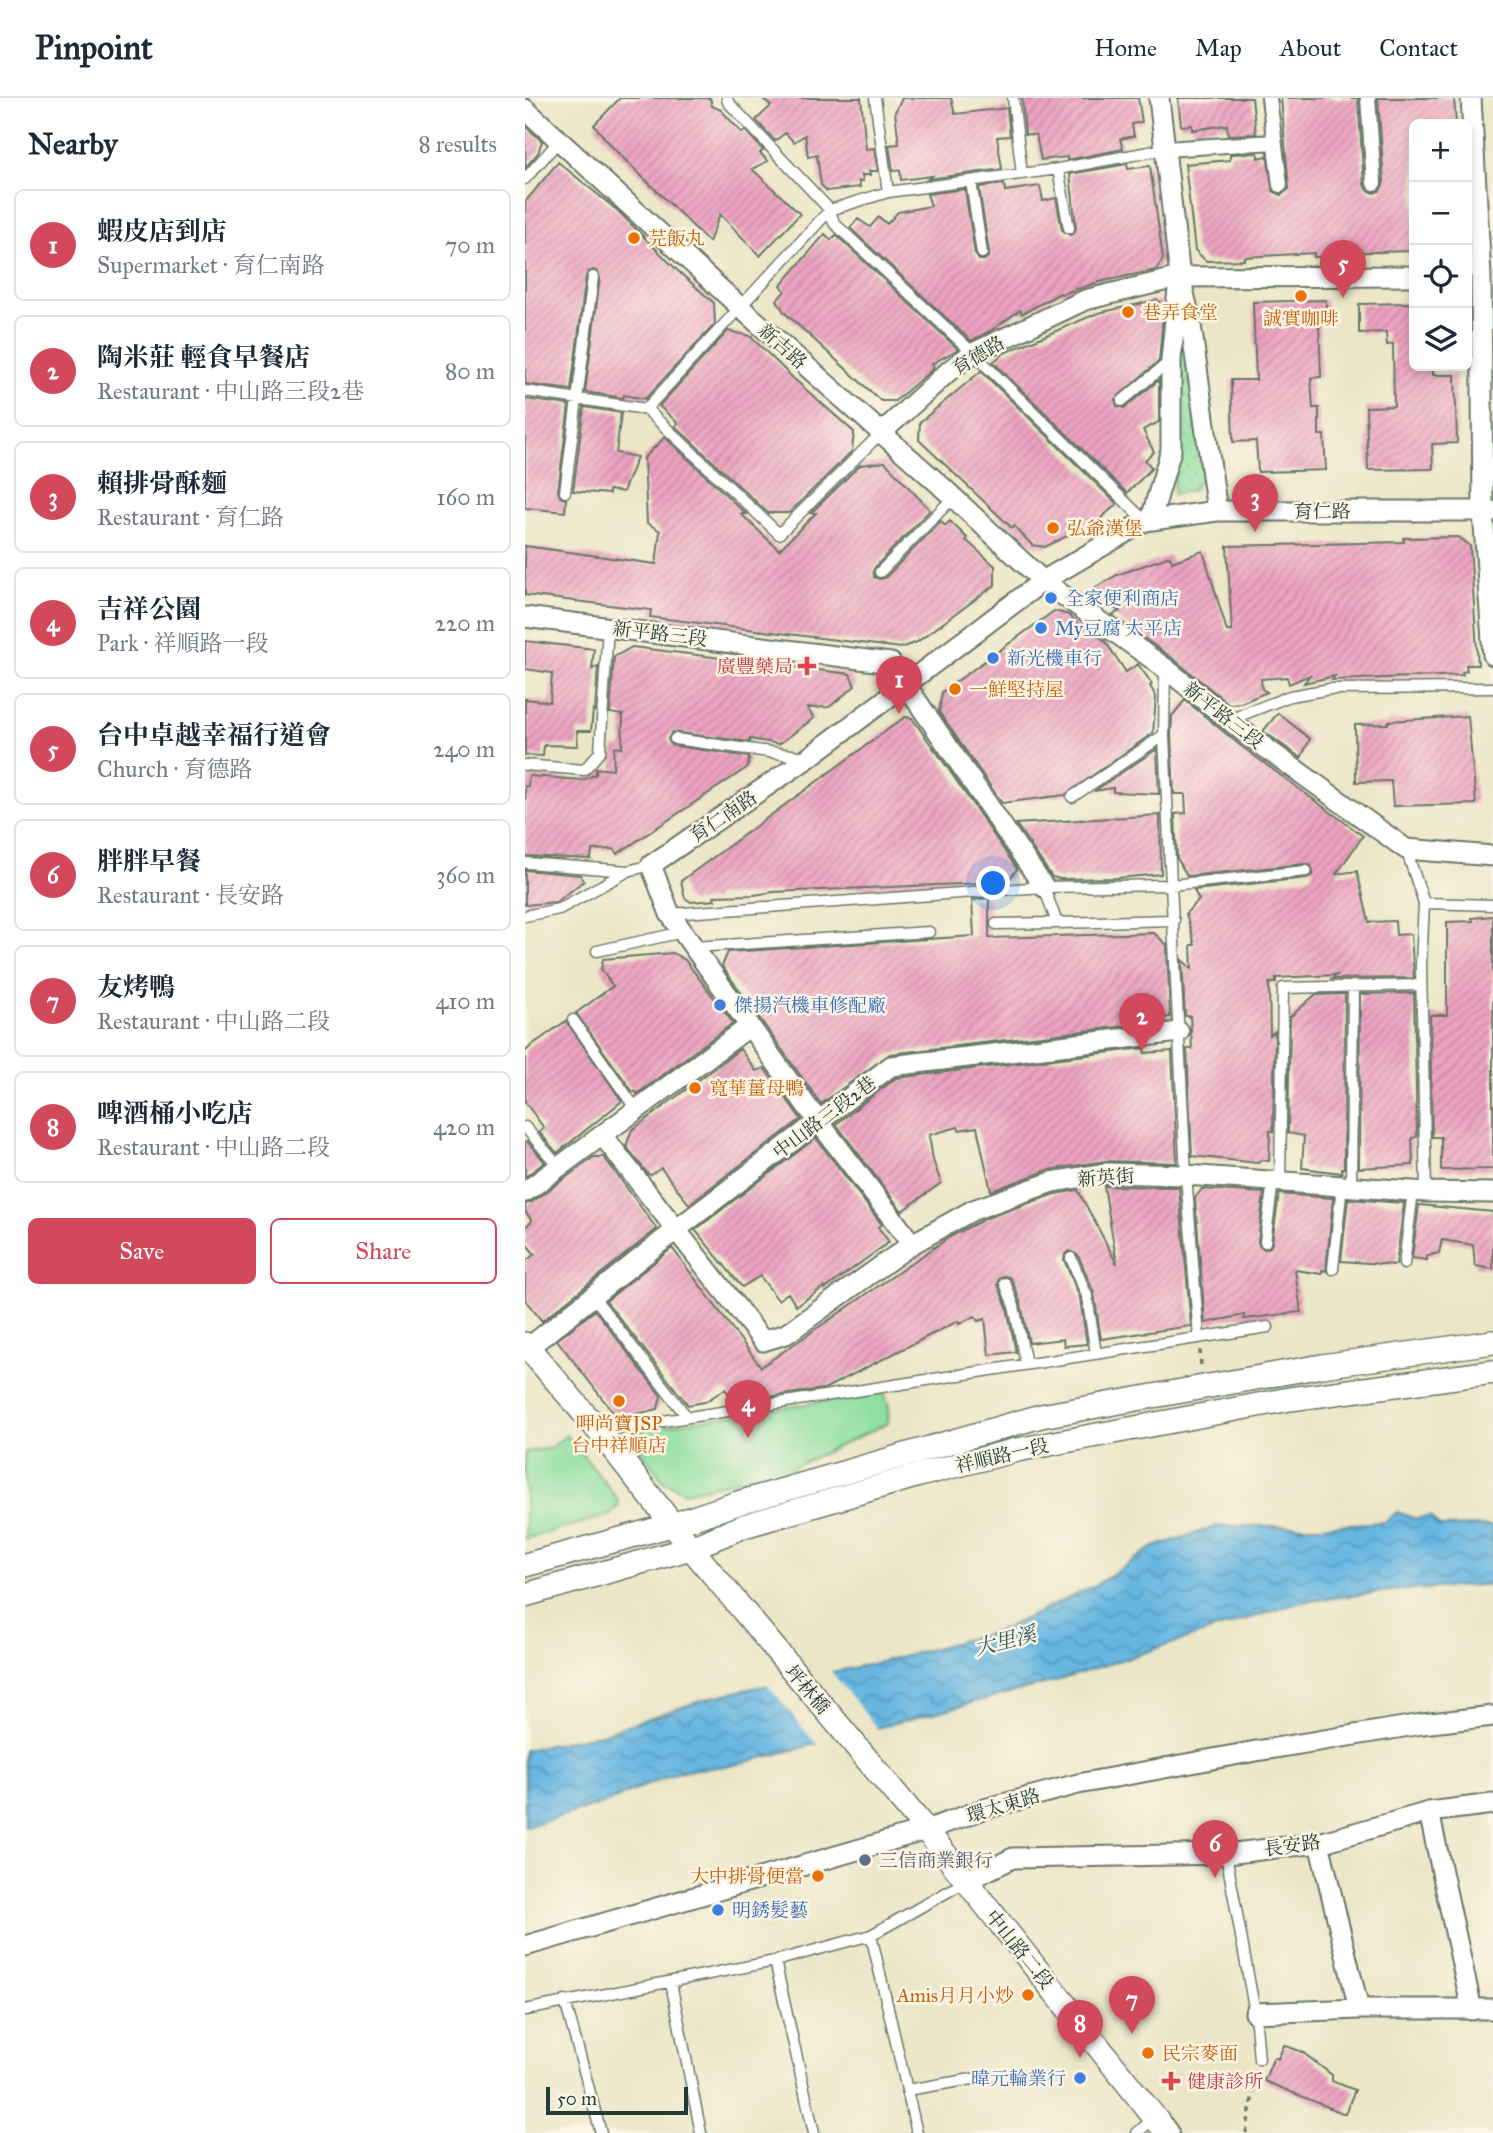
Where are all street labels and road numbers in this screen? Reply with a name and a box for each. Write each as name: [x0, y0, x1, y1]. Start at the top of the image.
street label: 新吉路: [754, 319, 812, 374]
street label: 育德路: [948, 331, 1009, 380]
street label: 育仁路: [1293, 500, 1351, 523]
street label: 新平路三段: [611, 616, 708, 651]
street label: 新平路三段: [1179, 677, 1268, 754]
street label: 育仁南路: [685, 786, 761, 847]
street label: 中山路三段2巷: [768, 1071, 880, 1164]
street label: 新英街: [1077, 1164, 1135, 1191]
street label: 祥順路一段: [953, 1434, 1051, 1477]
street label: 坪林橋: [780, 1660, 835, 1719]
street label: 環太東路: [963, 1783, 1043, 1828]
street label: 長安路: [1262, 1830, 1322, 1861]
street label: 中山路二段: [981, 1905, 1058, 1993]

